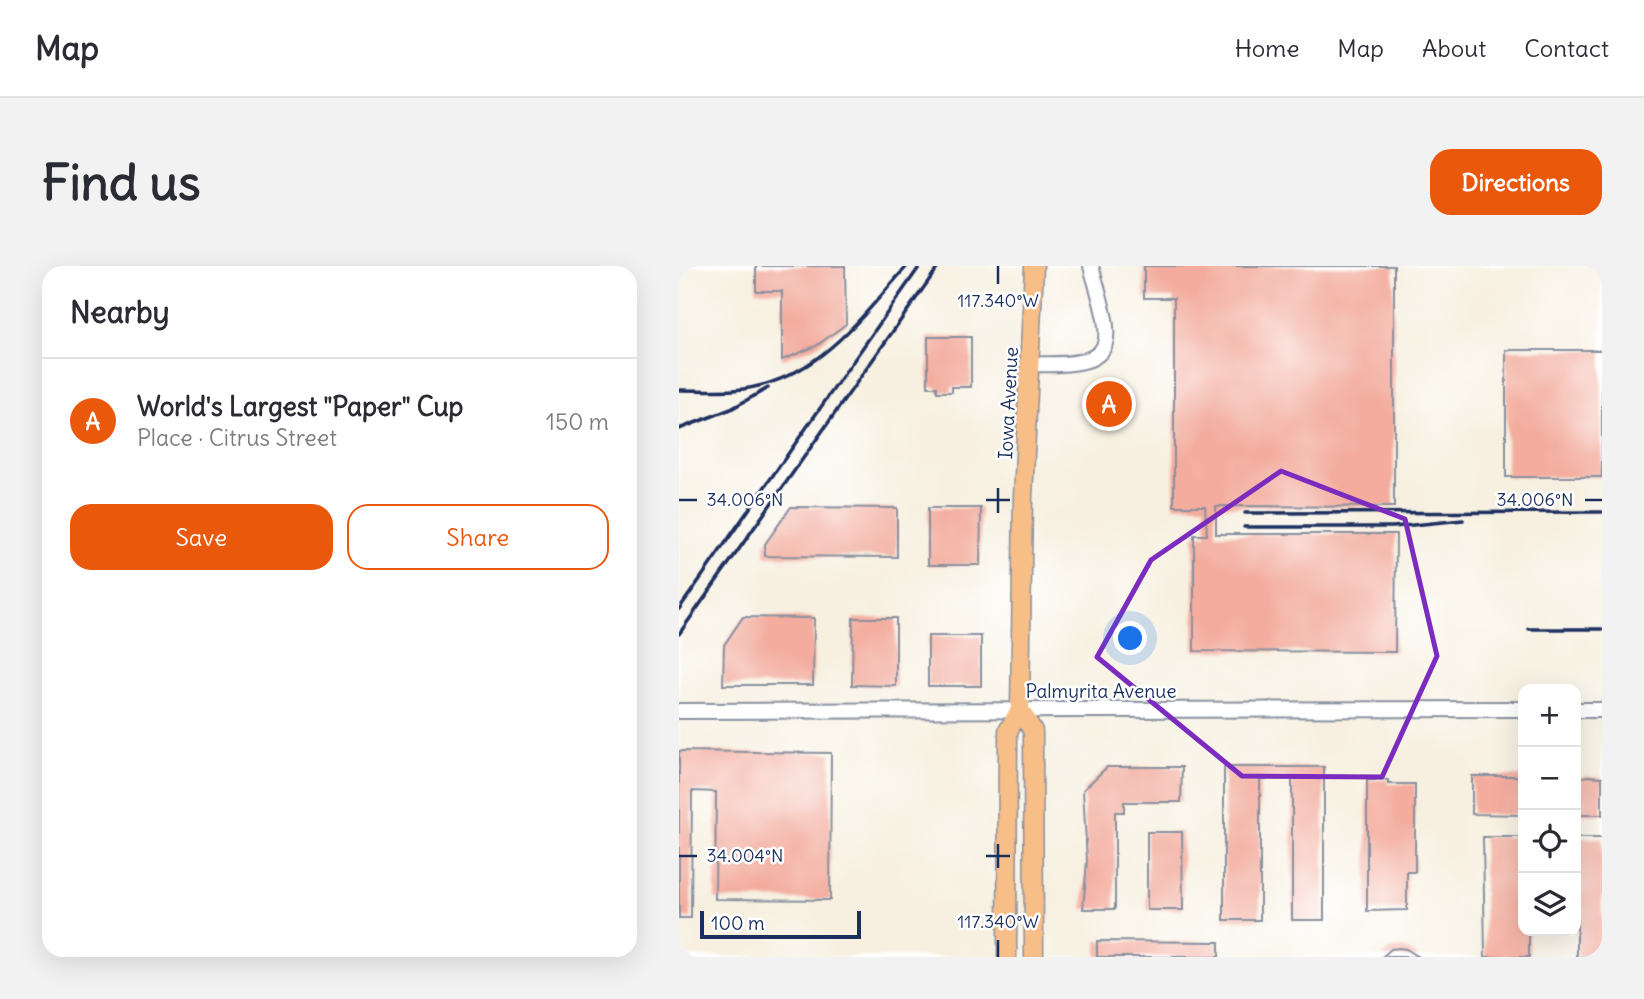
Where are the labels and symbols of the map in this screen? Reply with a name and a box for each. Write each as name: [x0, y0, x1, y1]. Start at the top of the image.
text: 117.340°W: [957, 289, 1039, 312]
street label: Iowa Avenue: [993, 346, 1023, 460]
pin: A: [1086, 378, 1132, 430]
text: 34.006°N: [707, 488, 783, 511]
text: 34.006°N: [1497, 488, 1573, 511]
your location: [1113, 621, 1147, 655]
street label: Palmyrita Avenue: [1026, 679, 1176, 703]
text: 34.004°N: [707, 844, 783, 867]
scale bar: [700, 908, 861, 940]
text: 117.340°W: [957, 910, 1039, 933]

